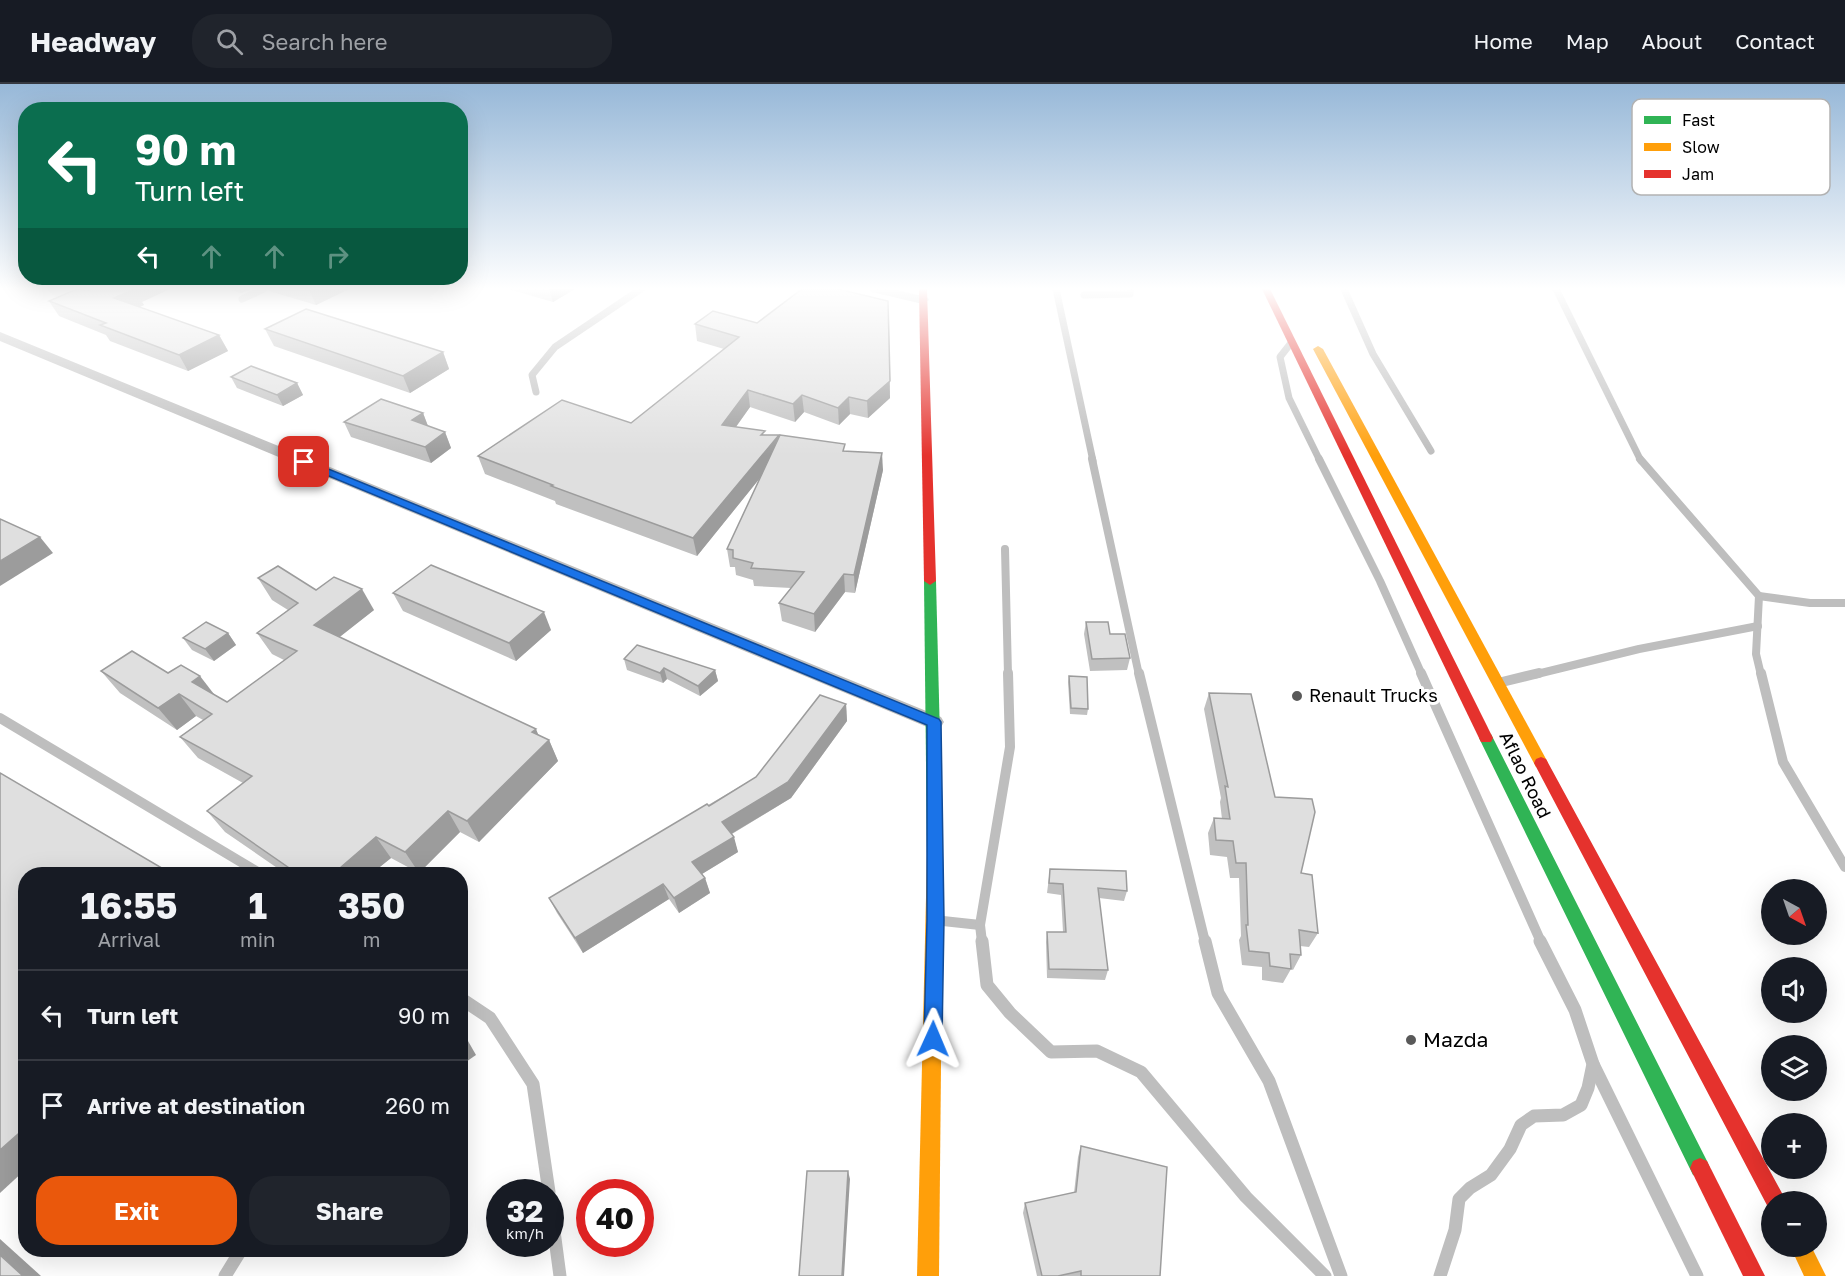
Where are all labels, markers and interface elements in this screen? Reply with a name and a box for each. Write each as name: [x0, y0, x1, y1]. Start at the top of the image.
search box: [192, 14, 612, 68]
text: Headway: [30, 25, 156, 58]
icon: search: [213, 25, 246, 58]
text: Search here: [261, 28, 387, 55]
text: Home: [1473, 28, 1533, 54]
text: Map: [1566, 28, 1609, 54]
text: About: [1642, 28, 1702, 54]
text: Contact: [1735, 28, 1815, 54]
legend: [1632, 99, 1830, 195]
text: Fast: [1682, 110, 1715, 130]
text: 90 m: [135, 124, 236, 174]
icon: left: [36, 126, 114, 204]
text: Slow: [1682, 137, 1720, 157]
text: Jam: [1682, 164, 1714, 184]
text: Turn left: [135, 175, 244, 207]
icon: left: [132, 240, 165, 273]
icon: ahead: [195, 240, 228, 273]
icon: ahead: [258, 240, 291, 273]
icon: right: [321, 240, 354, 273]
pin: [278, 436, 329, 487]
icon: arrive: [287, 445, 320, 478]
place label: Renault Trucks: [1309, 684, 1438, 706]
marker: Renault Trucks: [1290, 689, 1304, 703]
street label: Aflao Road: [1495, 728, 1556, 821]
north arrow: [1761, 879, 1827, 945]
map controls: [1761, 879, 1827, 1257]
text: 16:55: [81, 884, 177, 927]
text: 1: [248, 884, 267, 927]
text: 350: [338, 884, 405, 927]
text: Arrival: [98, 927, 160, 951]
text: min: [240, 927, 275, 951]
text: m: [363, 927, 381, 951]
button: sound: [1761, 957, 1827, 1023]
icon: left: [36, 999, 69, 1032]
text: Turn left: [87, 1002, 178, 1029]
text: 90 m: [398, 1002, 450, 1029]
position arrow: [901, 1007, 965, 1071]
place label: Mazda: [1423, 1026, 1488, 1052]
marker: Mazda: [1404, 1033, 1418, 1047]
button: layers: [1761, 1035, 1827, 1101]
icon: arrive: [36, 1089, 69, 1122]
text: Arrive at destination: [87, 1092, 305, 1119]
text: 260 m: [385, 1092, 450, 1119]
button: +: [1761, 1113, 1827, 1179]
button: Exit: [36, 1176, 237, 1245]
button: Share: [249, 1176, 450, 1245]
speed limit sign: 40: [576, 1179, 654, 1257]
button: −: [1761, 1191, 1827, 1257]
text: 32: [507, 1193, 543, 1229]
text: km/h: [506, 1224, 544, 1242]

